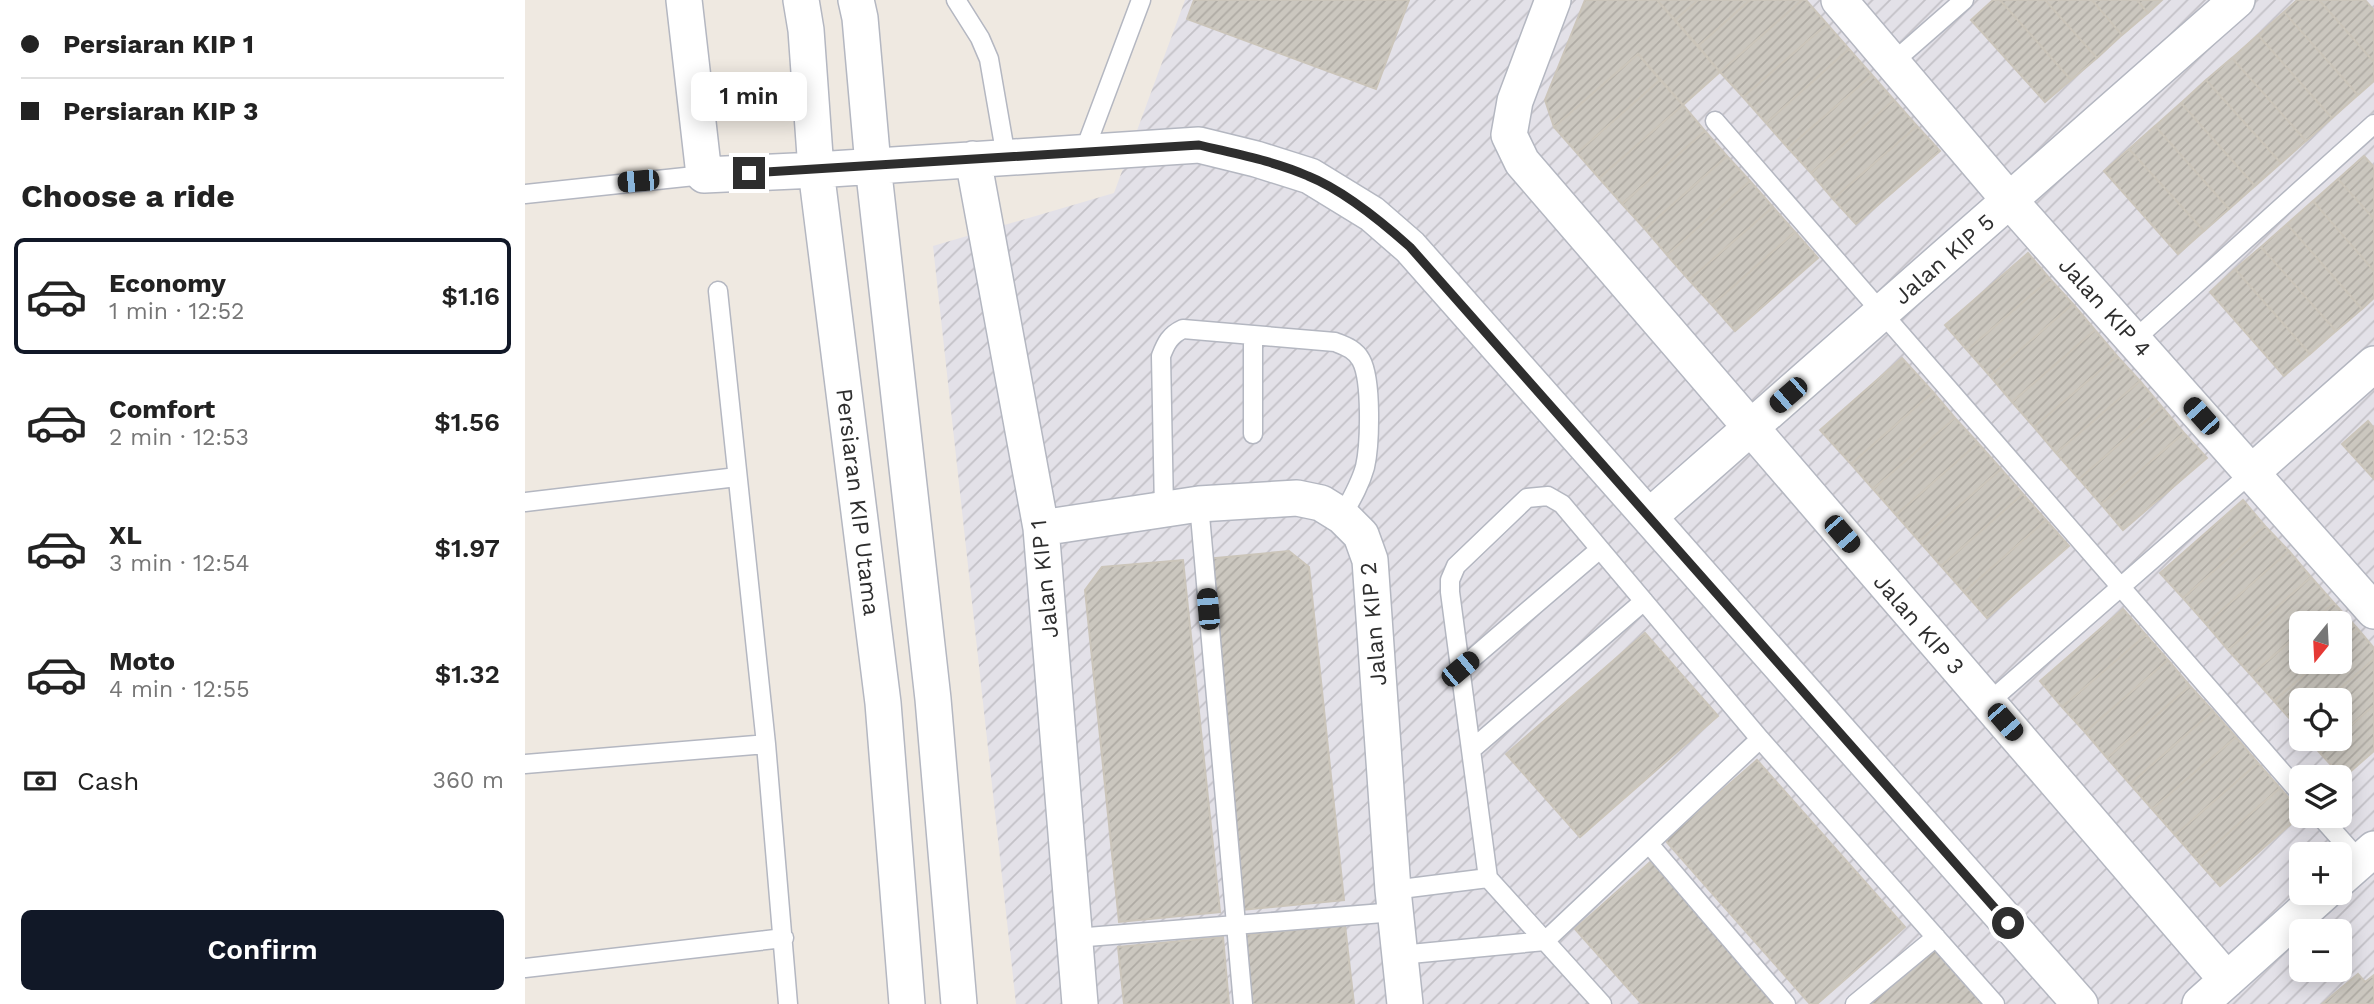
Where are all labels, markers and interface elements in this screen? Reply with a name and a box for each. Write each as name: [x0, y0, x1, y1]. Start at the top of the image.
text: Persiaran KIP 1: [63, 29, 254, 59]
callout: 1 min: [691, 72, 807, 120]
text: 1 min: [719, 83, 779, 110]
text: Persiaran KIP 3: [63, 96, 258, 126]
route end: [733, 157, 765, 189]
car: [617, 169, 660, 193]
text: Choose a ride: [21, 177, 235, 215]
street label: Jalan KIP 5: [1889, 208, 2000, 310]
street label: Jalan KIP 4: [2053, 252, 2157, 363]
icon: car: [25, 265, 88, 328]
text: Economy: [109, 268, 226, 298]
text: $1.16: [441, 281, 500, 311]
text: 1 min · 12:52: [109, 298, 245, 325]
car: [1766, 373, 1811, 417]
street label: Persiaran KIP Utama: [830, 387, 885, 617]
icon: car: [25, 391, 88, 454]
car: [2180, 393, 2223, 439]
text: Comfort: [109, 394, 215, 424]
text: $1.56: [434, 407, 500, 437]
text: 2 min · 12:53: [109, 424, 249, 451]
car: [1821, 511, 1864, 557]
icon: car: [25, 517, 88, 580]
street label: Jalan KIP 1: [1025, 518, 1064, 640]
text: XL: [109, 520, 142, 550]
text: $1.97: [435, 533, 500, 563]
text: 3 min · 12:54: [109, 550, 250, 577]
street label: Jalan KIP 2: [1355, 561, 1392, 687]
street label: Jalan KIP 3: [1868, 569, 1970, 680]
car: [1196, 587, 1221, 631]
north arrow: [2289, 611, 2352, 674]
map controls: [2289, 611, 2352, 982]
icon: car: [25, 643, 88, 706]
text: Moto: [109, 646, 175, 676]
car: [1438, 647, 1483, 691]
text: $1.32: [435, 659, 500, 689]
text: 4 min · 12:55: [109, 676, 250, 703]
button: locate: [2289, 688, 2352, 751]
car: [1984, 699, 2027, 745]
icon: cash: [21, 762, 59, 800]
button: layers: [2289, 765, 2352, 828]
text: Cash: [77, 766, 139, 796]
text: 360 m: [433, 767, 504, 794]
button: +: [2289, 842, 2352, 905]
route start: [1992, 907, 2024, 939]
button: Confirm: [21, 910, 504, 990]
button: −: [2289, 919, 2352, 982]

